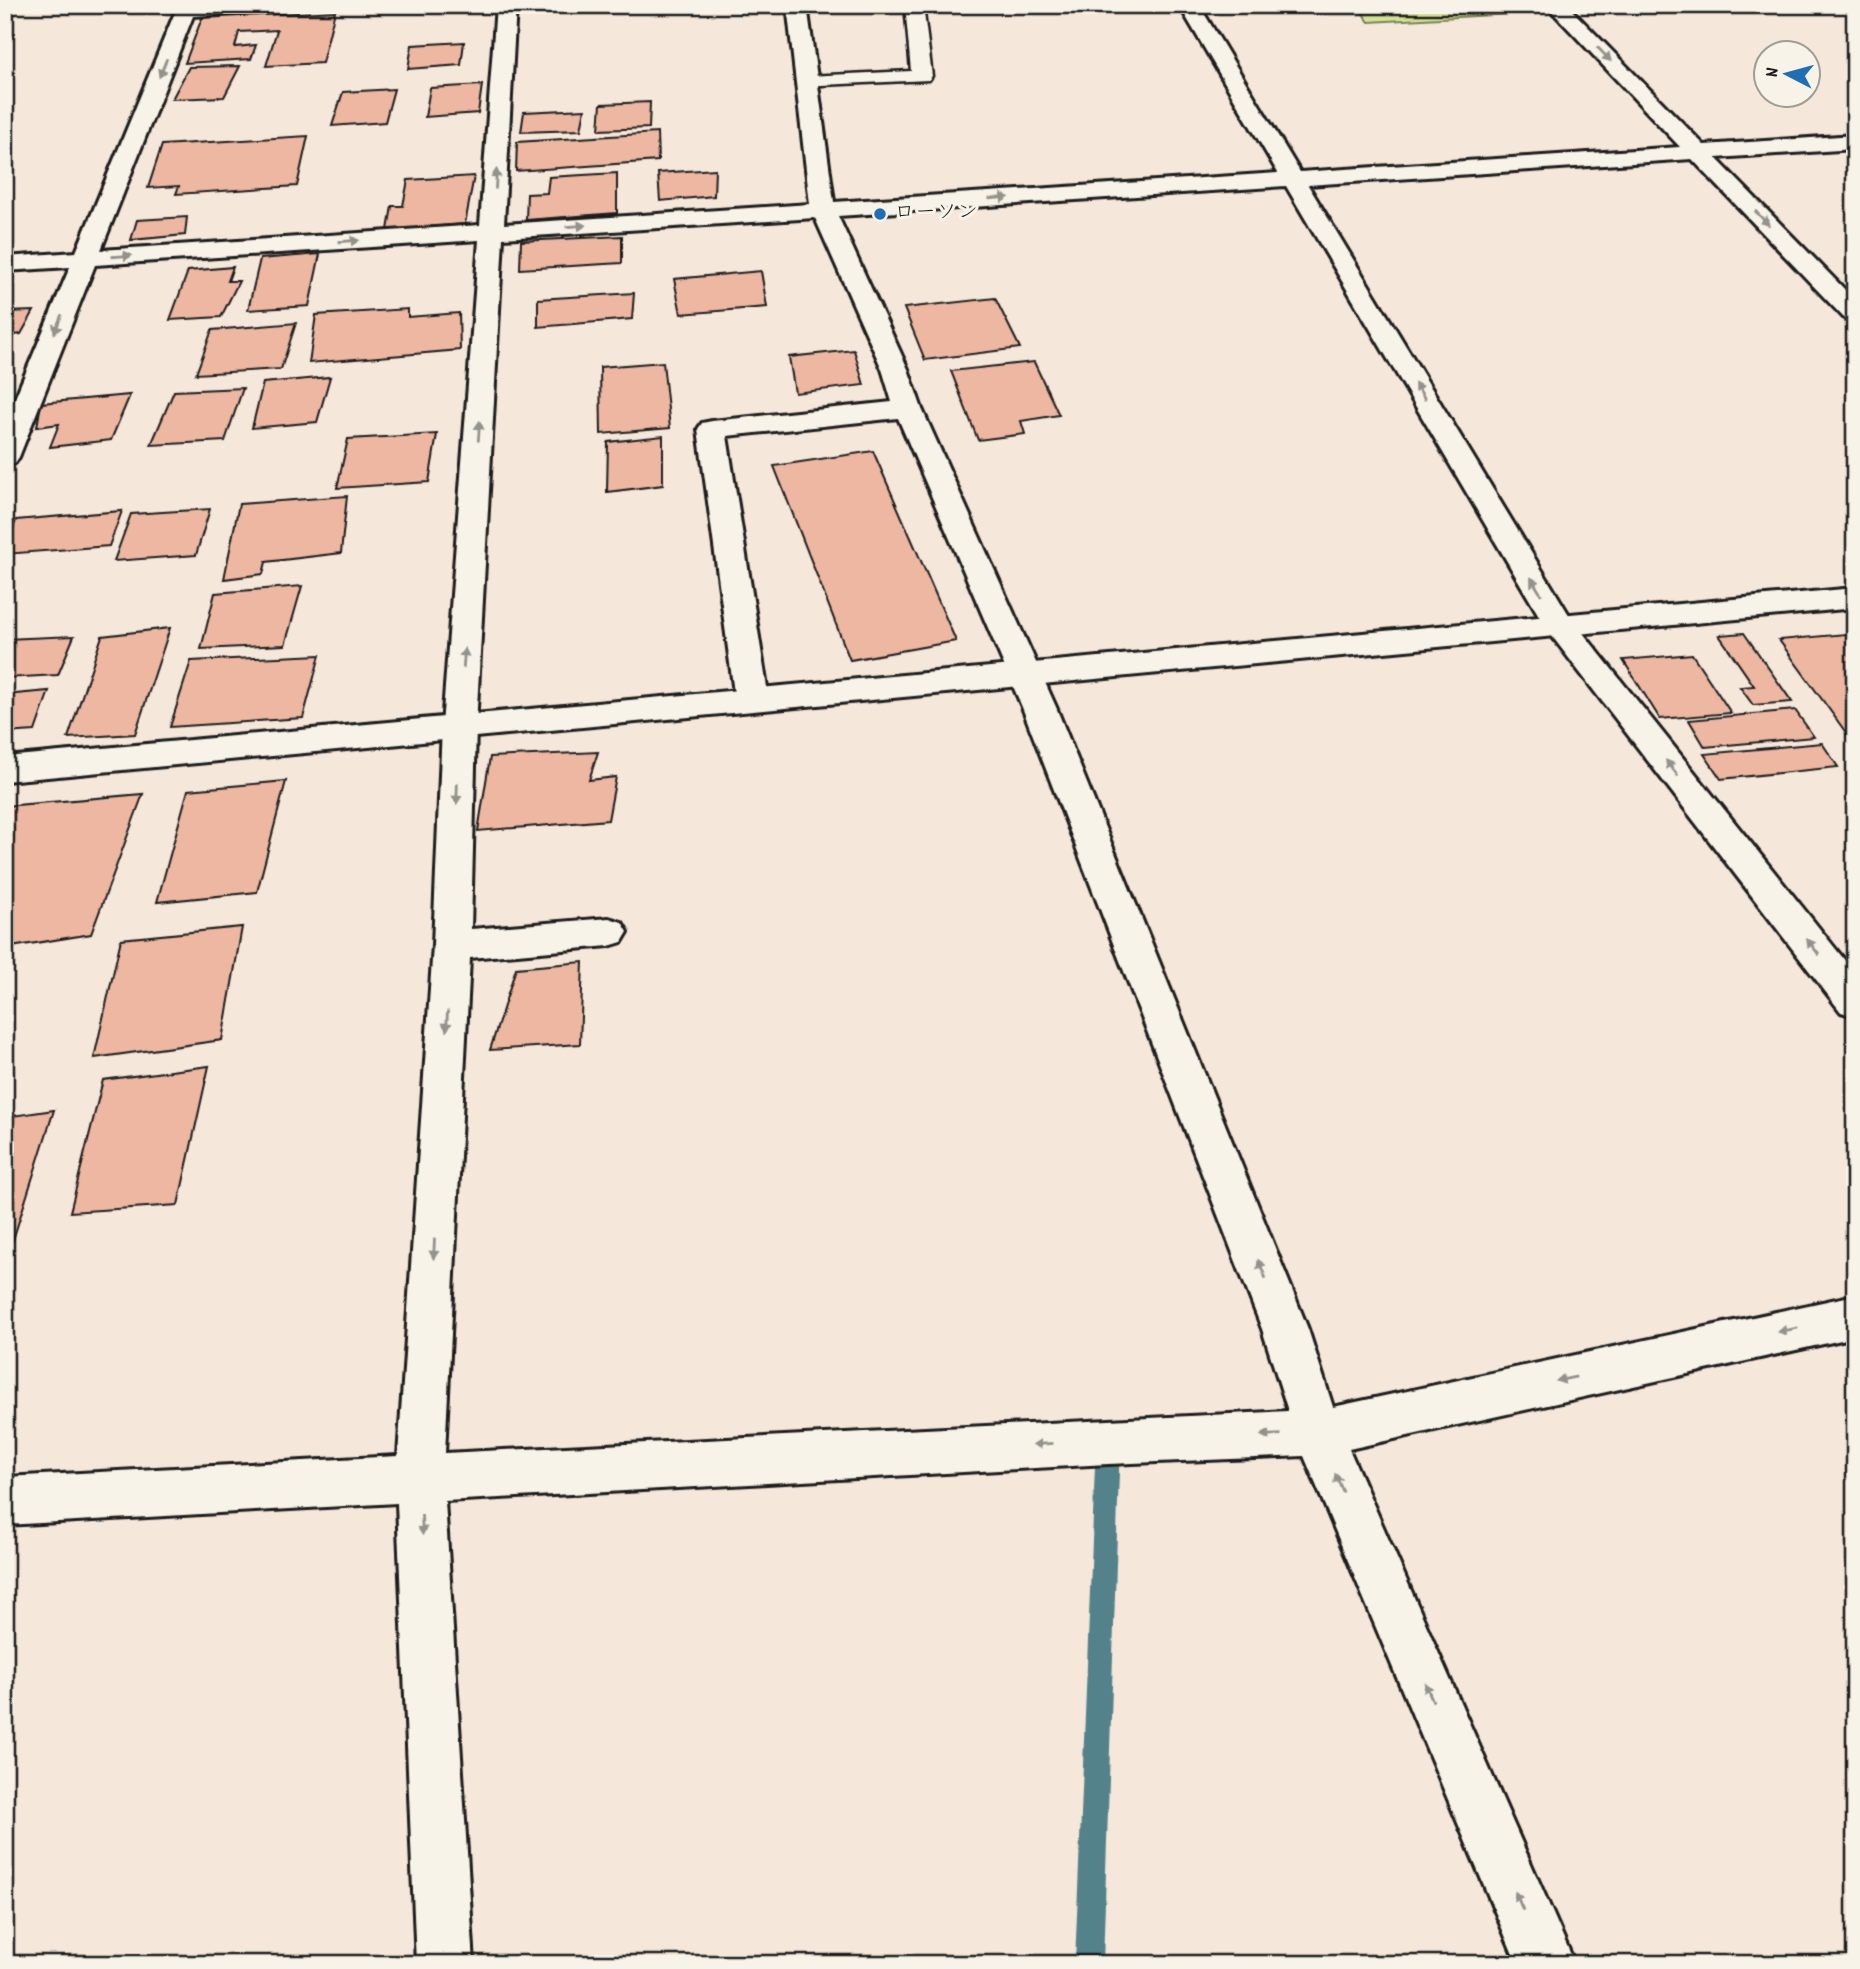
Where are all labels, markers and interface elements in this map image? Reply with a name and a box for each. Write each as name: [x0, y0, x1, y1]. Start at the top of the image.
north arrow: [1752, 38, 1822, 108]
one-way arrow: [1595, 45, 1611, 62]
one-way arrow: [157, 58, 168, 79]
text: N: [1760, 67, 1787, 79]
one-way arrow: [491, 168, 502, 190]
one-way arrow: [988, 192, 1010, 203]
place label: ローソン: [894, 199, 978, 229]
marker: ローソン: [872, 206, 888, 222]
one-way arrow: [1753, 209, 1769, 226]
one-way arrow: [565, 220, 587, 231]
one-way arrow: [338, 235, 360, 246]
one-way arrow: [111, 251, 133, 262]
one-way arrow: [53, 314, 64, 335]
one-way arrow: [1413, 381, 1426, 400]
one-way arrow: [474, 420, 485, 442]
one-way arrow: [1530, 577, 1542, 596]
one-way arrow: [459, 647, 470, 669]
one-way arrow: [1664, 760, 1679, 778]
one-way arrow: [451, 783, 462, 805]
one-way arrow: [1805, 939, 1820, 957]
one-way arrow: [442, 1011, 453, 1033]
one-way arrow: [428, 1238, 439, 1260]
one-way arrow: [1256, 1259, 1267, 1280]
one-way arrow: [1777, 1325, 1799, 1336]
one-way arrow: [1555, 1374, 1577, 1385]
one-way arrow: [1260, 1429, 1282, 1441]
one-way arrow: [1032, 1439, 1054, 1450]
one-way arrow: [1334, 1472, 1345, 1493]
one-way arrow: [417, 1514, 428, 1536]
one-way arrow: [1423, 1682, 1435, 1702]
one-way arrow: [1513, 1891, 1525, 1911]

